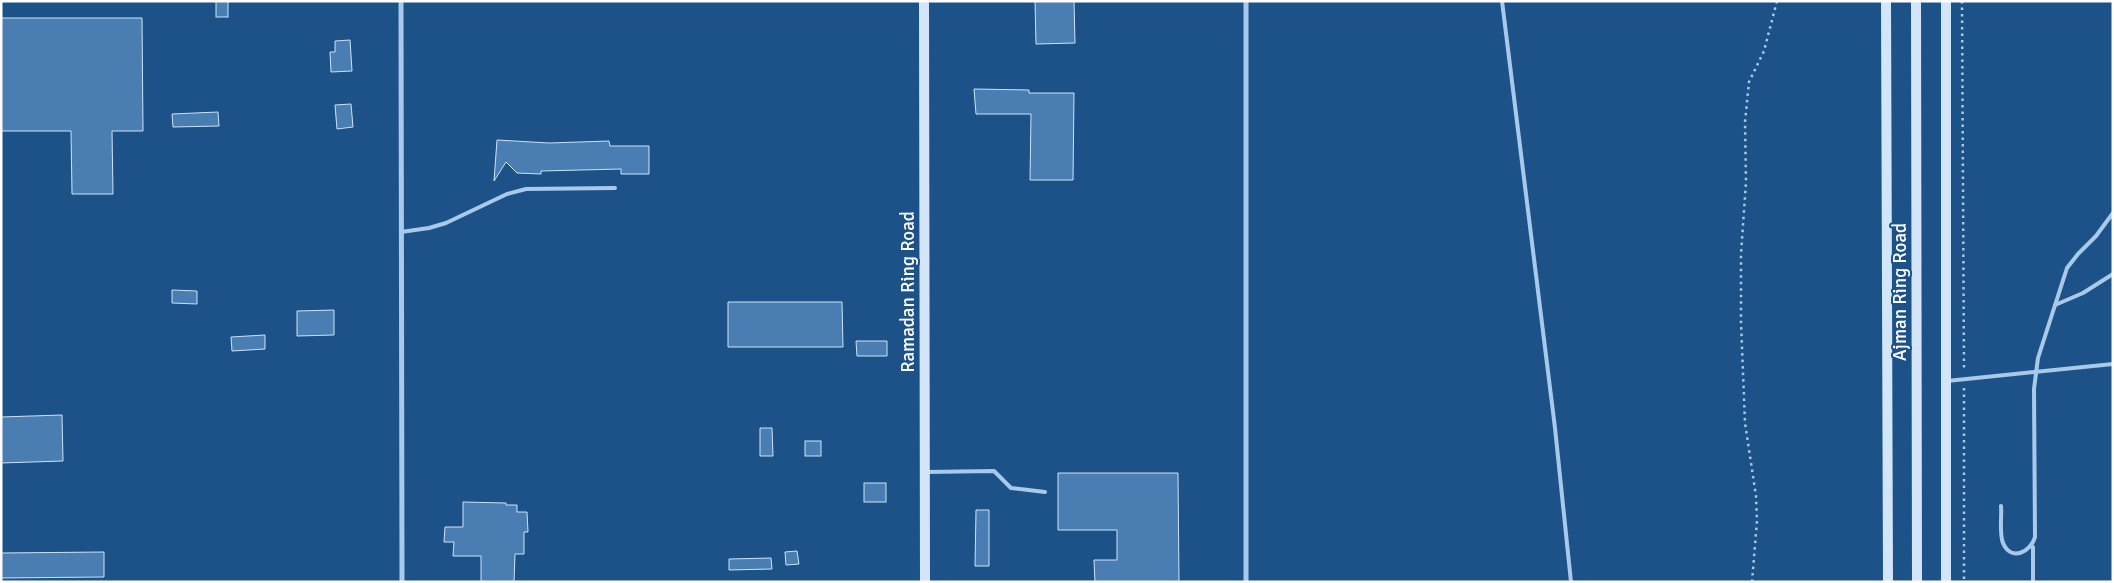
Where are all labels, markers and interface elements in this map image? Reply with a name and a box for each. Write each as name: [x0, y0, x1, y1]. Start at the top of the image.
street label: Ramadan Ring Road: [896, 211, 920, 373]
street label: Ajman Ring Road: [1888, 223, 1912, 361]

